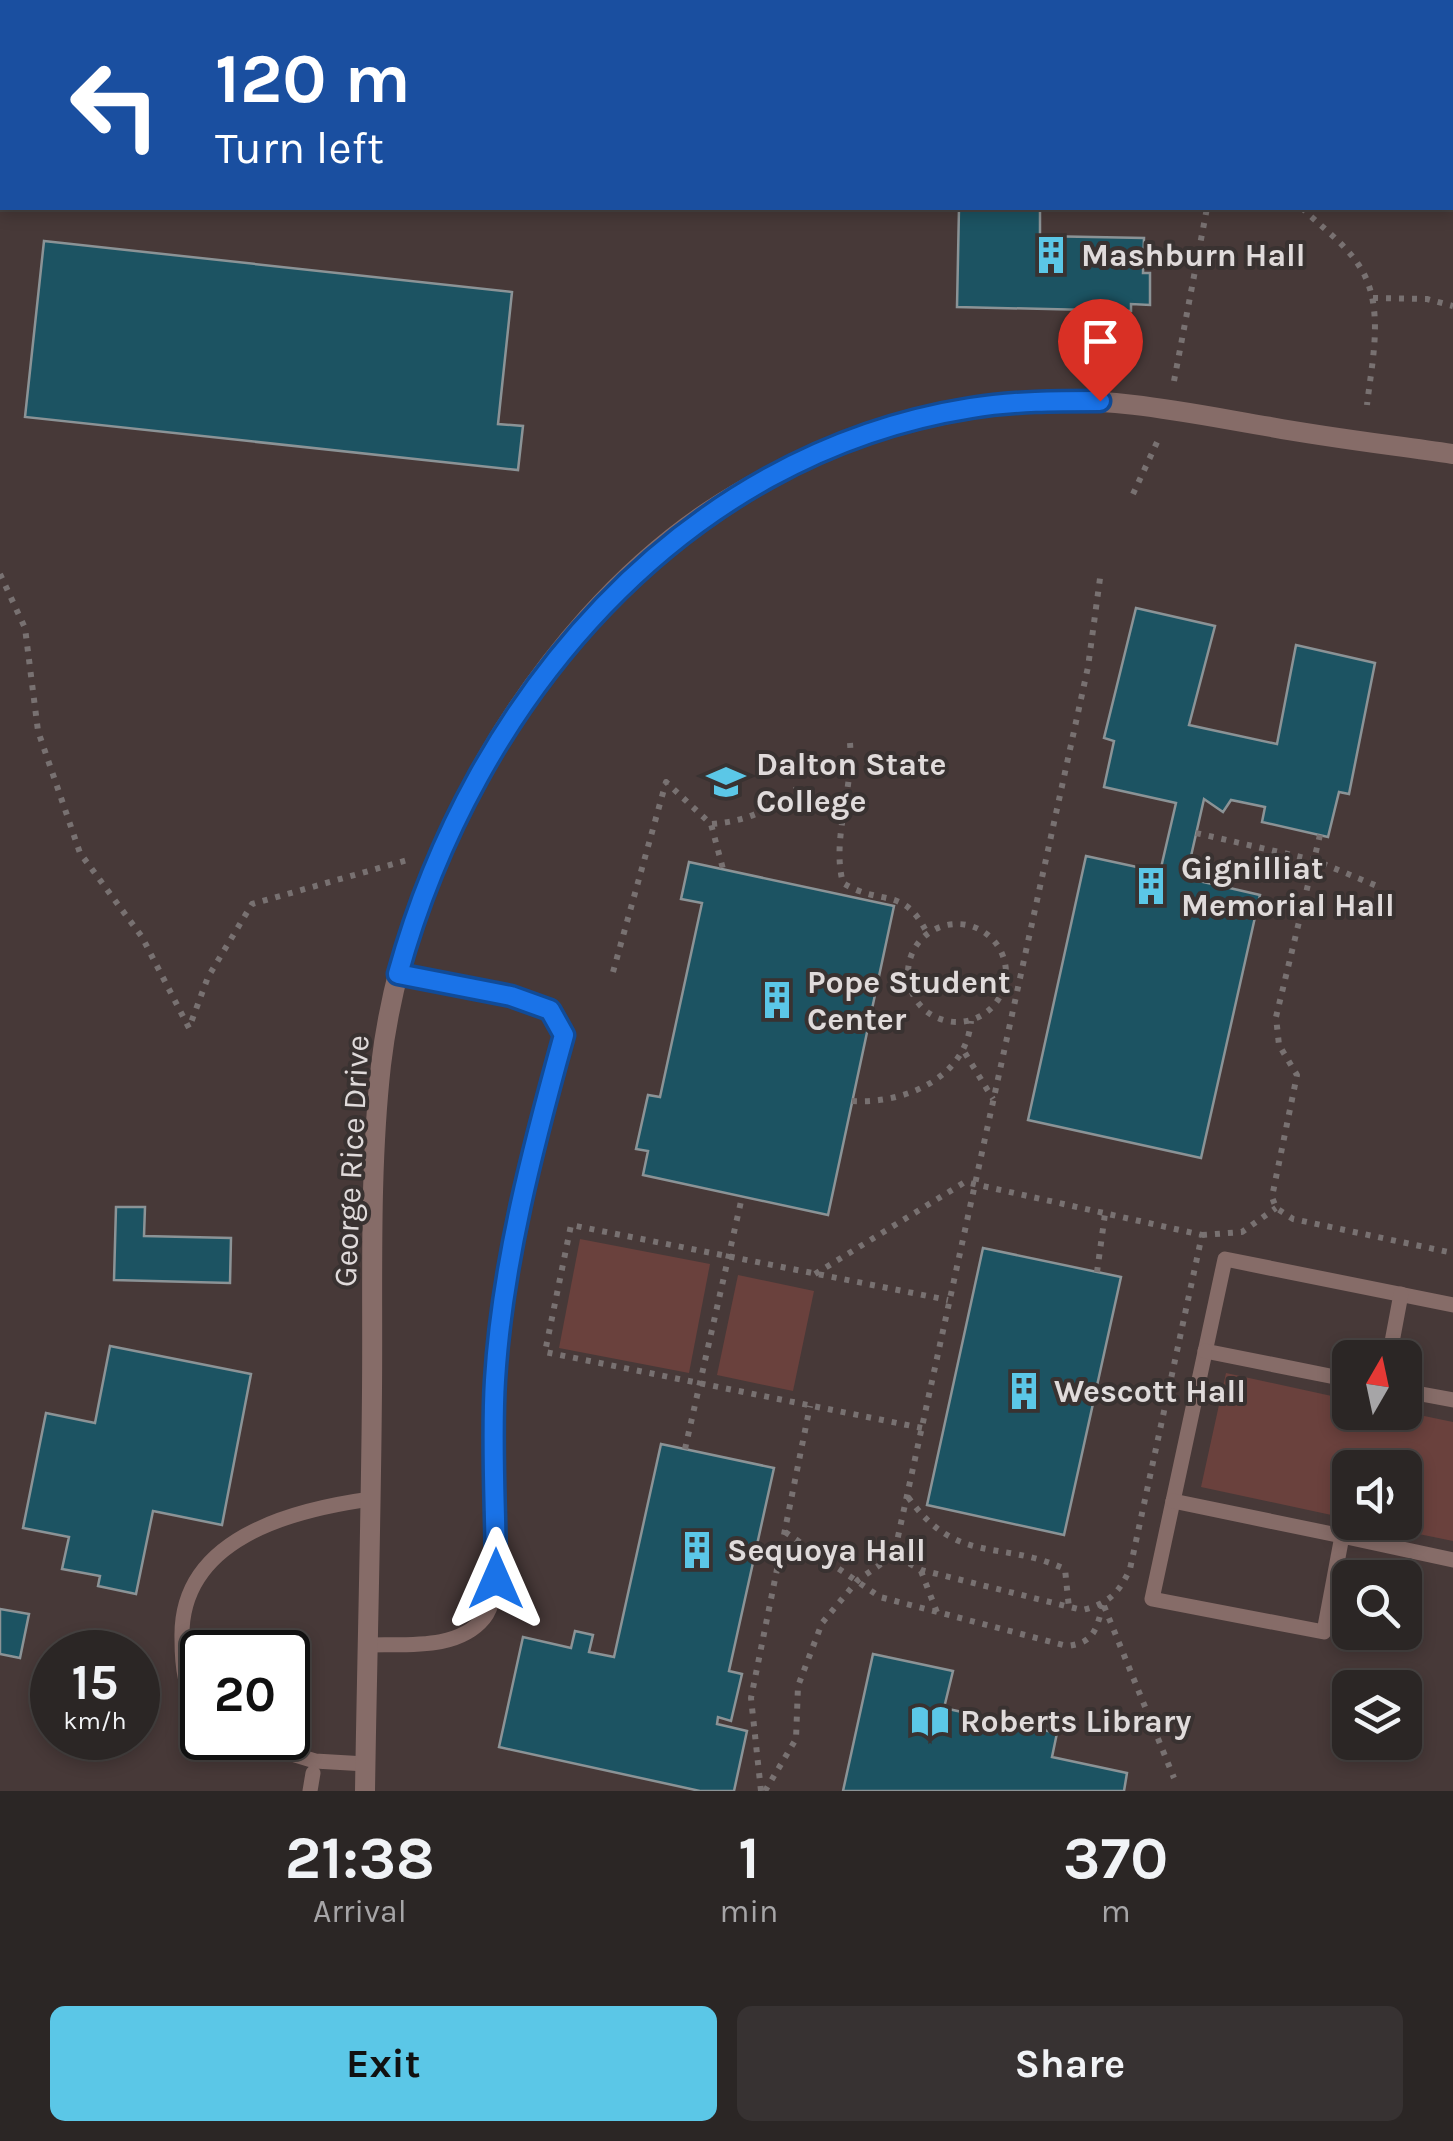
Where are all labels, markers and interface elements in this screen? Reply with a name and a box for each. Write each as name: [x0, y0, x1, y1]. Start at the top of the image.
text: 120 m: [215, 38, 411, 120]
icon: left: [50, 40, 180, 170]
text: Turn left: [215, 122, 384, 174]
building icon: Mashburn Hall: [1030, 234, 1072, 276]
place label: Mashburn Hall: [1081, 237, 1306, 274]
pin: [1058, 299, 1143, 402]
icon: arrive: [1073, 314, 1128, 369]
place label: Dalton State College: [756, 746, 947, 820]
school or university icon: Dalton State College: [705, 761, 747, 803]
place label: Gignilliat Memorial Hall: [1181, 850, 1395, 924]
building icon: Gignilliat Memorial Hall: [1130, 865, 1172, 907]
place label: Pope Student Center: [807, 964, 1011, 1038]
building icon: Pope Student Center: [756, 979, 798, 1021]
street label: George Rice Drive: [326, 1034, 377, 1288]
north arrow: [1332, 1340, 1422, 1430]
map controls: [1332, 1340, 1422, 1760]
building icon: Wescott Hall: [1003, 1370, 1045, 1412]
place label: Wescott Hall: [1054, 1373, 1246, 1410]
button: sound: [1332, 1450, 1422, 1540]
position arrow: [444, 1527, 548, 1631]
building icon: Sequoya Hall: [676, 1529, 718, 1571]
place label: Sequoya Hall: [727, 1532, 926, 1569]
button: search: [1332, 1560, 1422, 1650]
speed limit sign: 20: [180, 1630, 310, 1760]
text: 15: [72, 1653, 118, 1712]
button: layers: [1332, 1670, 1422, 1760]
library icon: Roberts Library: [909, 1700, 951, 1742]
place label: Roberts Library: [960, 1703, 1191, 1740]
text: km/h: [63, 1706, 127, 1735]
text: 21:38: [285, 1823, 435, 1893]
text: 1: [738, 1823, 760, 1893]
text: 370: [1063, 1823, 1168, 1893]
text: Arrival: [313, 1893, 407, 1930]
text: min: [720, 1893, 778, 1930]
text: m: [1101, 1893, 1131, 1930]
button: Exit: [50, 2006, 717, 2121]
button: Share: [737, 2006, 1403, 2121]

